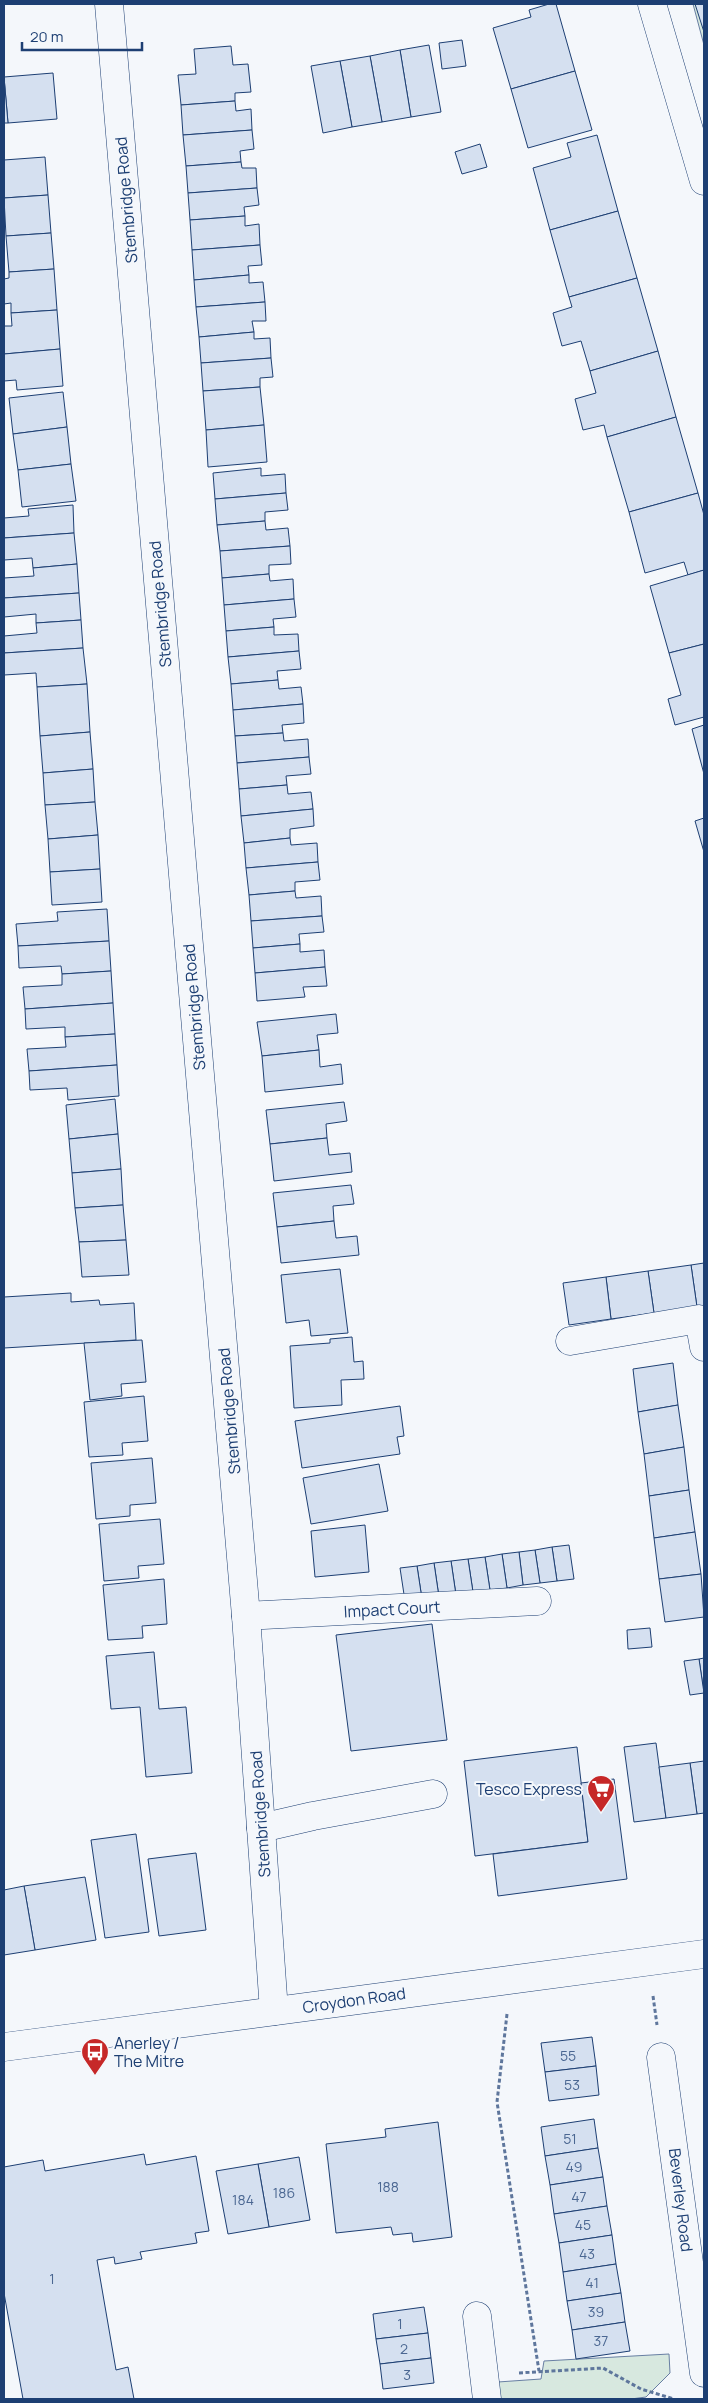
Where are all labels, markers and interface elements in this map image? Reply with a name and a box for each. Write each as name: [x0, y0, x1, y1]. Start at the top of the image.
scale bar: [22, 20, 142, 52]
text: 20 m: [30, 26, 63, 47]
street label: Stembridge Road: [110, 136, 142, 264]
street label: Stembridge Road: [144, 540, 176, 668]
street label: Stembridge Road: [178, 943, 210, 1071]
street label: Stembridge Road: [213, 1347, 245, 1475]
street label: Impact Court: [343, 1595, 441, 1623]
street label: Stembridge Road: [245, 1750, 275, 1878]
supermarket icon: Tesco Express: [586, 1774, 616, 1813]
place label: Tesco Express: [476, 1778, 582, 1800]
street label: Croydon Road: [301, 1982, 407, 2018]
place label: Anerley / The Mitre: [114, 2032, 184, 2072]
bus stop icon: Anerley / The Mitre: [80, 2037, 110, 2076]
house number: 55: [560, 2046, 576, 2065]
house number: 53: [564, 2075, 580, 2094]
house number: 51: [563, 2129, 577, 2148]
street label: Beverley Road: [664, 2147, 698, 2253]
house number: 49: [566, 2157, 582, 2176]
house number: 188: [377, 2177, 399, 2196]
house number: 186: [273, 2183, 295, 2202]
house number: 47: [571, 2187, 587, 2206]
house number: 184: [232, 2190, 254, 2209]
house number: 45: [575, 2215, 591, 2234]
house number: 43: [579, 2244, 595, 2263]
house number: 1: [49, 2269, 55, 2288]
house number: 41: [585, 2273, 599, 2292]
house number: 39: [588, 2302, 604, 2321]
house number: 1: [397, 2314, 403, 2333]
house number: 37: [594, 2331, 608, 2350]
house number: 2: [400, 2339, 408, 2358]
house number: 3: [403, 2365, 411, 2384]

